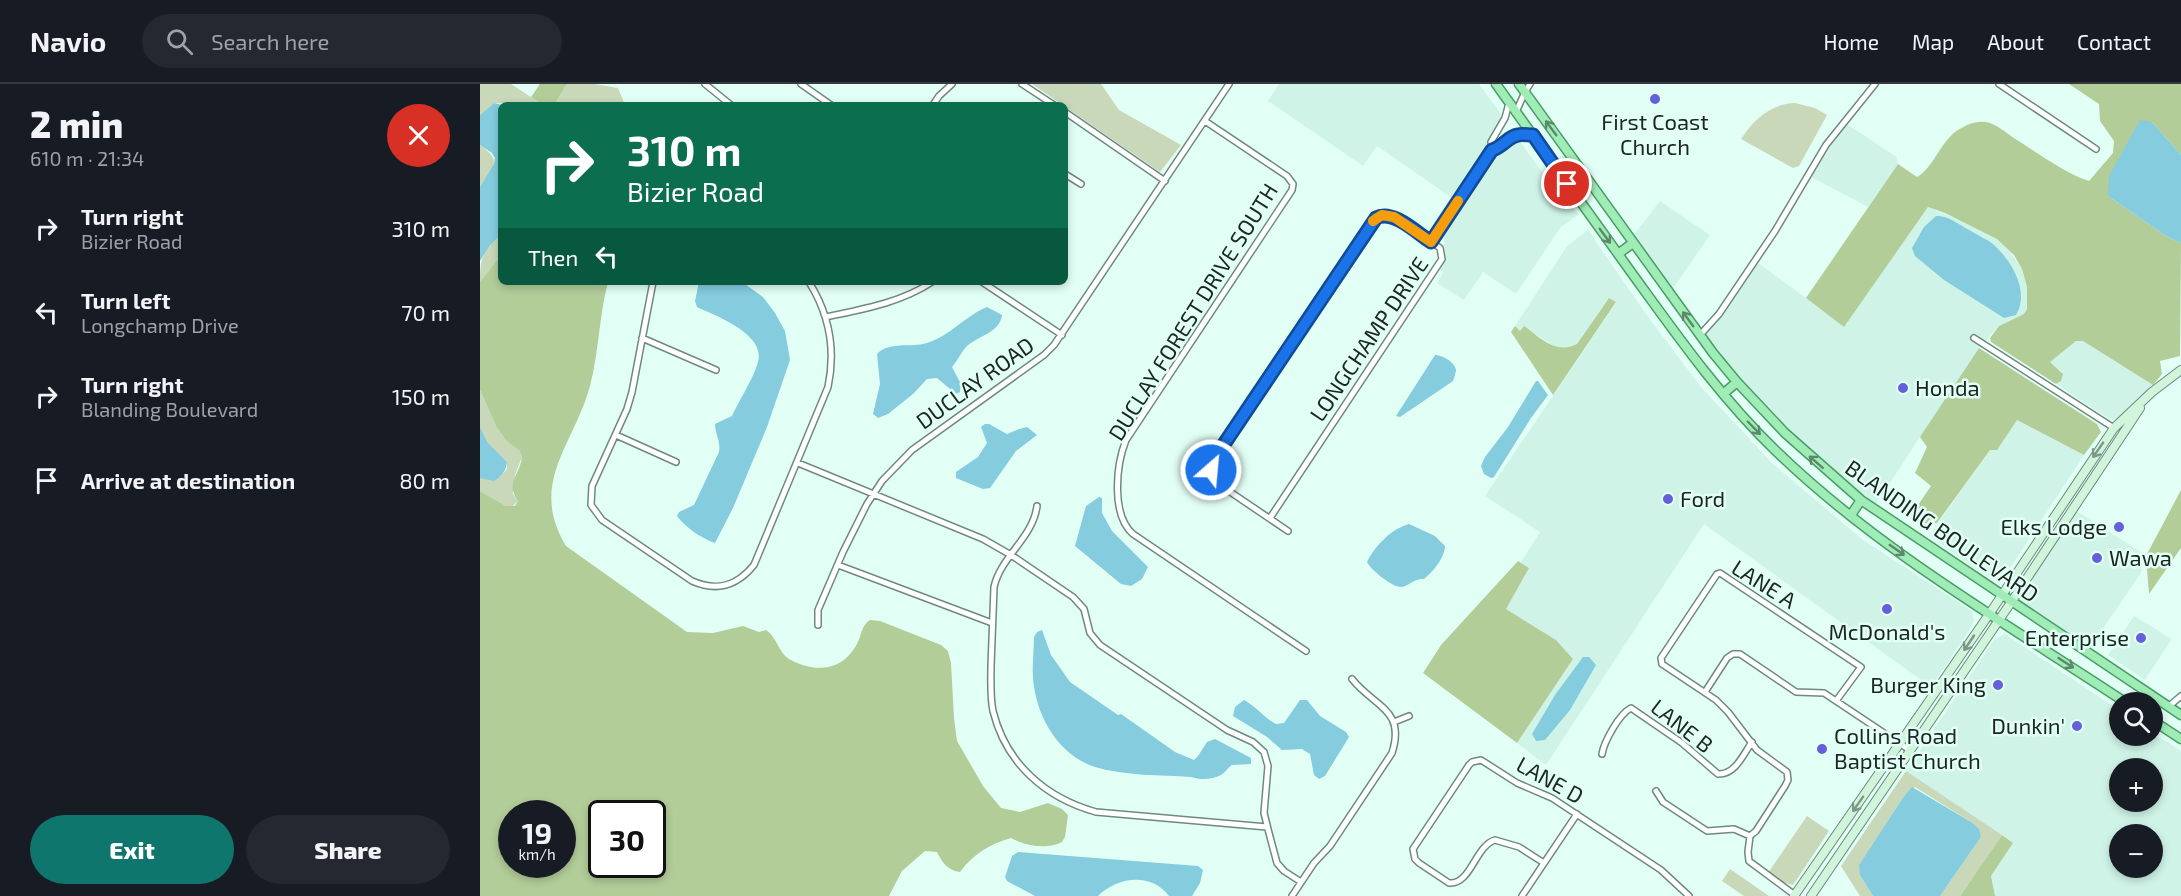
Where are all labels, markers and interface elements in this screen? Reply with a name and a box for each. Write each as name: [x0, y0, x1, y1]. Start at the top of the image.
search box: [142, 14, 562, 68]
text: Navio: [30, 24, 106, 58]
icon: search: [163, 25, 196, 58]
text: Search here: [211, 28, 329, 54]
text: Home: [1823, 29, 1879, 54]
text: Map: [1912, 29, 1954, 54]
text: About: [1987, 29, 2044, 54]
text: Contact: [2077, 29, 2151, 54]
marker: First Coast Church: [1648, 92, 1662, 106]
text: 2 min: [30, 102, 123, 145]
button: close: [387, 104, 450, 167]
place label: First Coast Church: [1601, 108, 1709, 159]
one-way arrow: [1545, 121, 1557, 137]
text: 310 m: [627, 124, 742, 174]
icon: right: [528, 126, 606, 204]
text: 610 m · 21:34: [30, 146, 144, 170]
pin: [1541, 158, 1592, 209]
icon: arrive: [1550, 167, 1583, 200]
text: Bizier Road: [627, 175, 764, 207]
street label: DUCLAY FOREST DRIVE SOUTH: [1102, 178, 1282, 445]
text: Turn right: [81, 203, 183, 229]
icon: right: [30, 212, 63, 245]
text: 310 m: [392, 215, 450, 241]
one-way arrow: [1599, 228, 1611, 244]
text: Bizier Road: [81, 229, 182, 253]
icon: left: [590, 240, 623, 273]
text: Then: [528, 244, 578, 270]
street label: LONGCHAMP DRIVE: [1304, 251, 1433, 425]
text: Turn left: [81, 287, 170, 313]
icon: left: [30, 296, 63, 329]
text: 70 m: [401, 299, 450, 325]
one-way arrow: [1682, 312, 1695, 328]
text: Longchamp Drive: [81, 313, 239, 337]
street label: DUCLAY ROAD: [911, 331, 1038, 434]
text: Turn right: [81, 371, 183, 397]
place label: Honda: [1915, 374, 1980, 400]
icon: right: [30, 380, 63, 413]
marker: Honda: [1896, 381, 1910, 395]
text: 150 m: [392, 383, 450, 409]
text: Blanding Boulevard: [81, 397, 258, 421]
one-way arrow: [1746, 420, 1760, 435]
position arrow: [1179, 438, 1243, 502]
one-way arrow: [2092, 442, 2104, 458]
street label: BLANDING BOULEVARD: [1841, 454, 2044, 607]
one-way arrow: [1809, 455, 1824, 469]
icon: arrive: [30, 464, 63, 497]
text: Arrive at destination: [81, 467, 295, 493]
text: 80 m: [399, 467, 450, 493]
place label: Ford: [1680, 485, 1725, 511]
marker: Ford: [1661, 492, 1675, 506]
place label: Elks Lodge: [2000, 513, 2107, 539]
marker: Elks Lodge: [2112, 520, 2126, 534]
one-way arrow: [1889, 544, 1905, 556]
place label: Wawa: [2109, 544, 2172, 570]
marker: Wawa: [2090, 551, 2104, 565]
street label: LANE A: [1728, 553, 1802, 613]
marker: McDonald's: [1880, 602, 1894, 616]
place label: McDonald's: [1829, 618, 1945, 644]
place label: Enterprise: [2025, 624, 2129, 650]
marker: Enterprise: [2134, 631, 2148, 645]
one-way arrow: [1963, 634, 1975, 651]
one-way arrow: [2057, 657, 2074, 669]
place label: Burger King: [1870, 671, 1986, 697]
marker: Burger King: [1991, 678, 2005, 692]
map controls: [2109, 692, 2163, 878]
button: search: [2109, 692, 2163, 746]
street label: LANE B: [1646, 693, 1719, 757]
place label: Dunkin': [1991, 712, 2065, 738]
marker: Dunkin': [2070, 719, 2084, 733]
place label: Collins Road Baptist Church: [1834, 722, 1981, 773]
marker: Collins Road Baptist Church: [1815, 742, 1829, 756]
street label: LANE D: [1513, 750, 1588, 808]
button: +: [2109, 758, 2163, 812]
one-way arrow: [1852, 795, 1864, 811]
speed limit sign: 30: [588, 800, 666, 878]
text: 19: [522, 814, 552, 850]
button: Exit: [30, 815, 234, 884]
button: Share: [246, 815, 450, 884]
button: −: [2109, 824, 2163, 878]
text: km/h: [518, 845, 556, 863]

